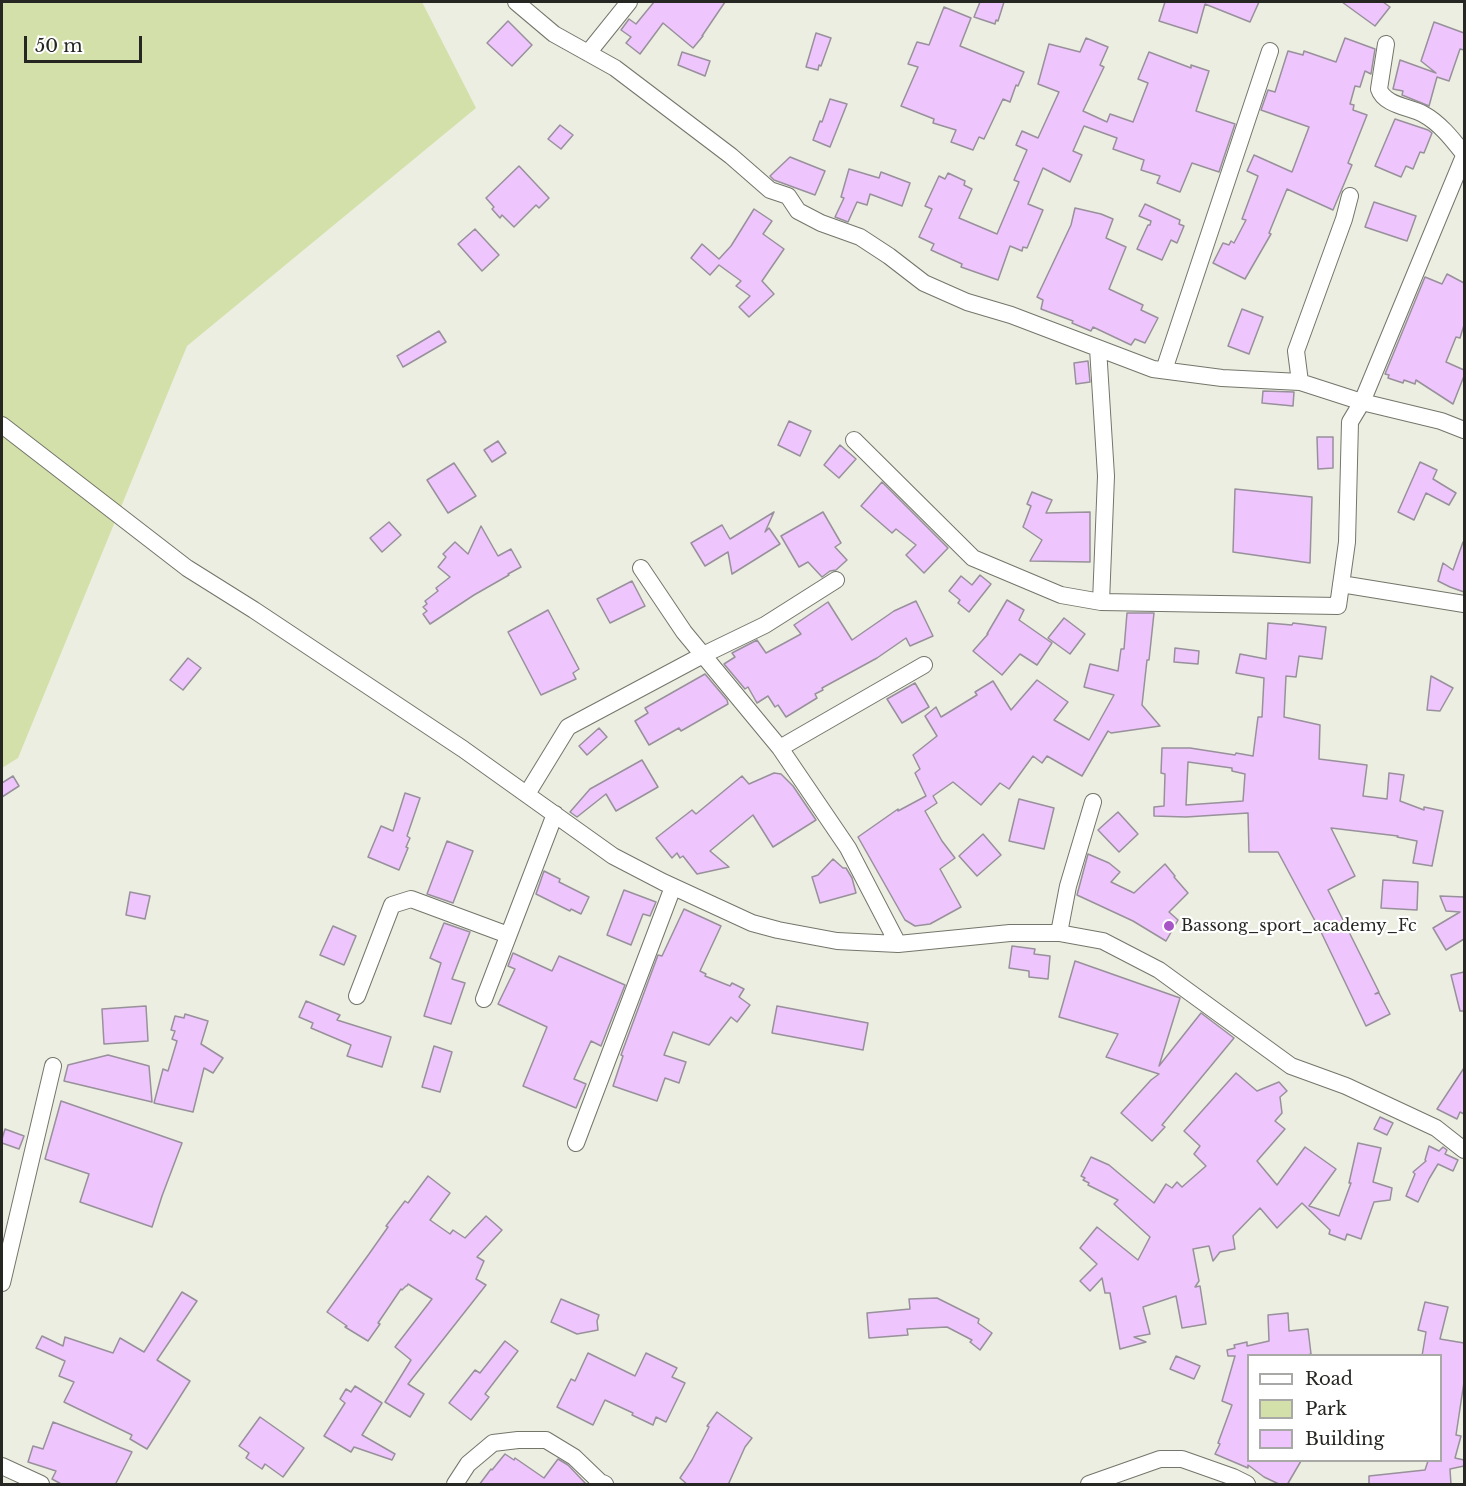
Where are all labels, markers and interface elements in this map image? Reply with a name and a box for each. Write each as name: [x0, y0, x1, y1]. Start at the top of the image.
scale bar: [27, 24, 146, 62]
text: 50 m: [35, 35, 83, 57]
place label: Bassong_sport_academy_Fc: [1181, 916, 1417, 936]
marker: Bassong_sport_academy_Fc: [1162, 919, 1176, 933]
legend: [1247, 1354, 1442, 1462]
text: Road: [1305, 1368, 1353, 1390]
text: Park: [1305, 1398, 1347, 1420]
text: Building: [1305, 1428, 1384, 1450]

